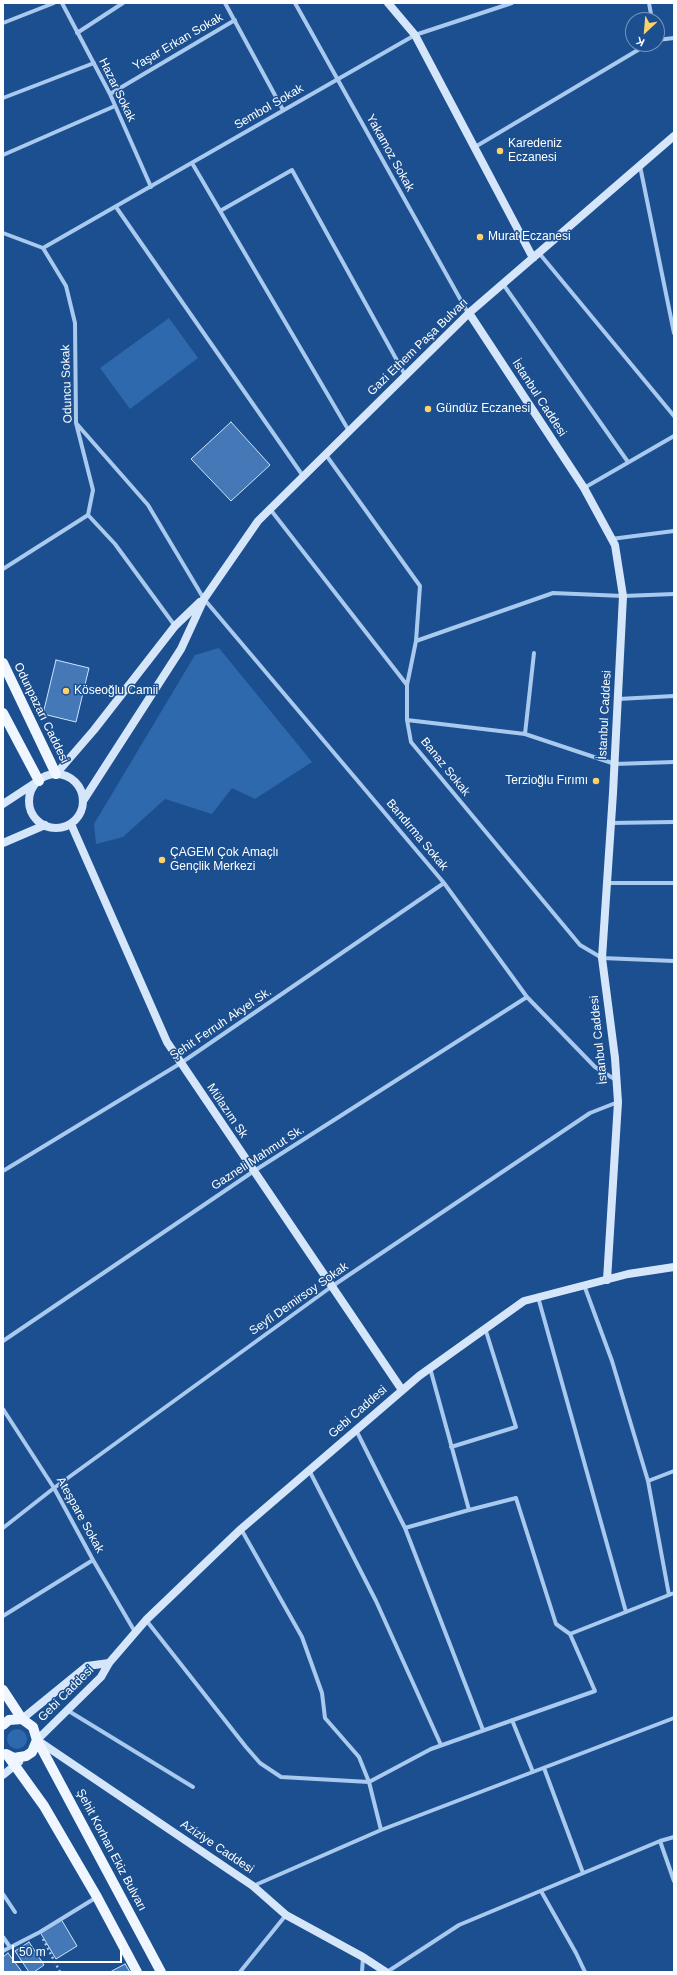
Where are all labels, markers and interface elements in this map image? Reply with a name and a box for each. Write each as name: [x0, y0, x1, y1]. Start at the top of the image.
street label: Yaşar Erkan Sokak: [130, 10, 226, 74]
north arrow: [625, 12, 665, 52]
text: K: [634, 35, 646, 49]
street label: Hazar Sokak: [95, 56, 139, 124]
street label: Sembol Sokak: [232, 81, 306, 133]
street label: Yakamoz Sokak: [363, 112, 417, 194]
place label: Karedeniz Eczanesi: [508, 137, 562, 165]
marker: Karedeniz Eczanesi: [495, 146, 505, 156]
place label: Murat Eczanesi: [488, 230, 571, 244]
marker: Murat Eczanesi: [475, 232, 485, 242]
street label: Gazi Ethem Paşa Bulvarı: [365, 295, 471, 399]
street label: Oduncu Sokak: [58, 344, 76, 424]
street label: İstanbul Caddesi: [509, 357, 569, 439]
place label: Gündüz Eczanesi: [436, 402, 530, 416]
marker: Gündüz Eczanesi: [423, 404, 433, 414]
street label: Odunpazarı Caddesi: [10, 660, 72, 766]
street label: İstanbul Caddesi: [595, 670, 615, 760]
place label: Köseoğlu Camii: [74, 684, 158, 698]
marker: Köseoğlu Camii: [61, 686, 71, 696]
street label: Banaz Sokak: [417, 735, 473, 799]
place label: Terzioğlu Fırımı: [505, 774, 588, 788]
marker: Terzioğlu Fırımı: [591, 776, 601, 786]
street label: Bandırma Sokak: [383, 796, 451, 874]
place label: ÇAGEM Çok Amaçlı Gençlik Merkezi: [170, 846, 279, 874]
marker: ÇAGEM Çok Amaçlı Gençlik Merkezi: [157, 855, 167, 865]
street label: Şehit Ferruh Akyel Sk.: [167, 985, 275, 1063]
street label: İstanbul Caddesi: [587, 995, 611, 1085]
street label: Mülazım Sk: [204, 1081, 250, 1141]
street label: Gazneli Mahmut Sk.: [209, 1123, 307, 1193]
street label: Seyfi Demirsoy Sokak: [247, 1259, 351, 1339]
street label: Gebi Caddesi: [326, 1383, 390, 1441]
street label: Ateşpare Sokak: [53, 1474, 107, 1556]
street label: Gebi Caddesi: [35, 1663, 97, 1725]
street label: Şehit Korhan Ekiz Bulvarı: [73, 1787, 149, 1913]
street label: Aziziye Caddesi: [178, 1817, 256, 1877]
scale bar: [14, 1937, 124, 1963]
text: 50 m: [19, 1945, 46, 1959]

